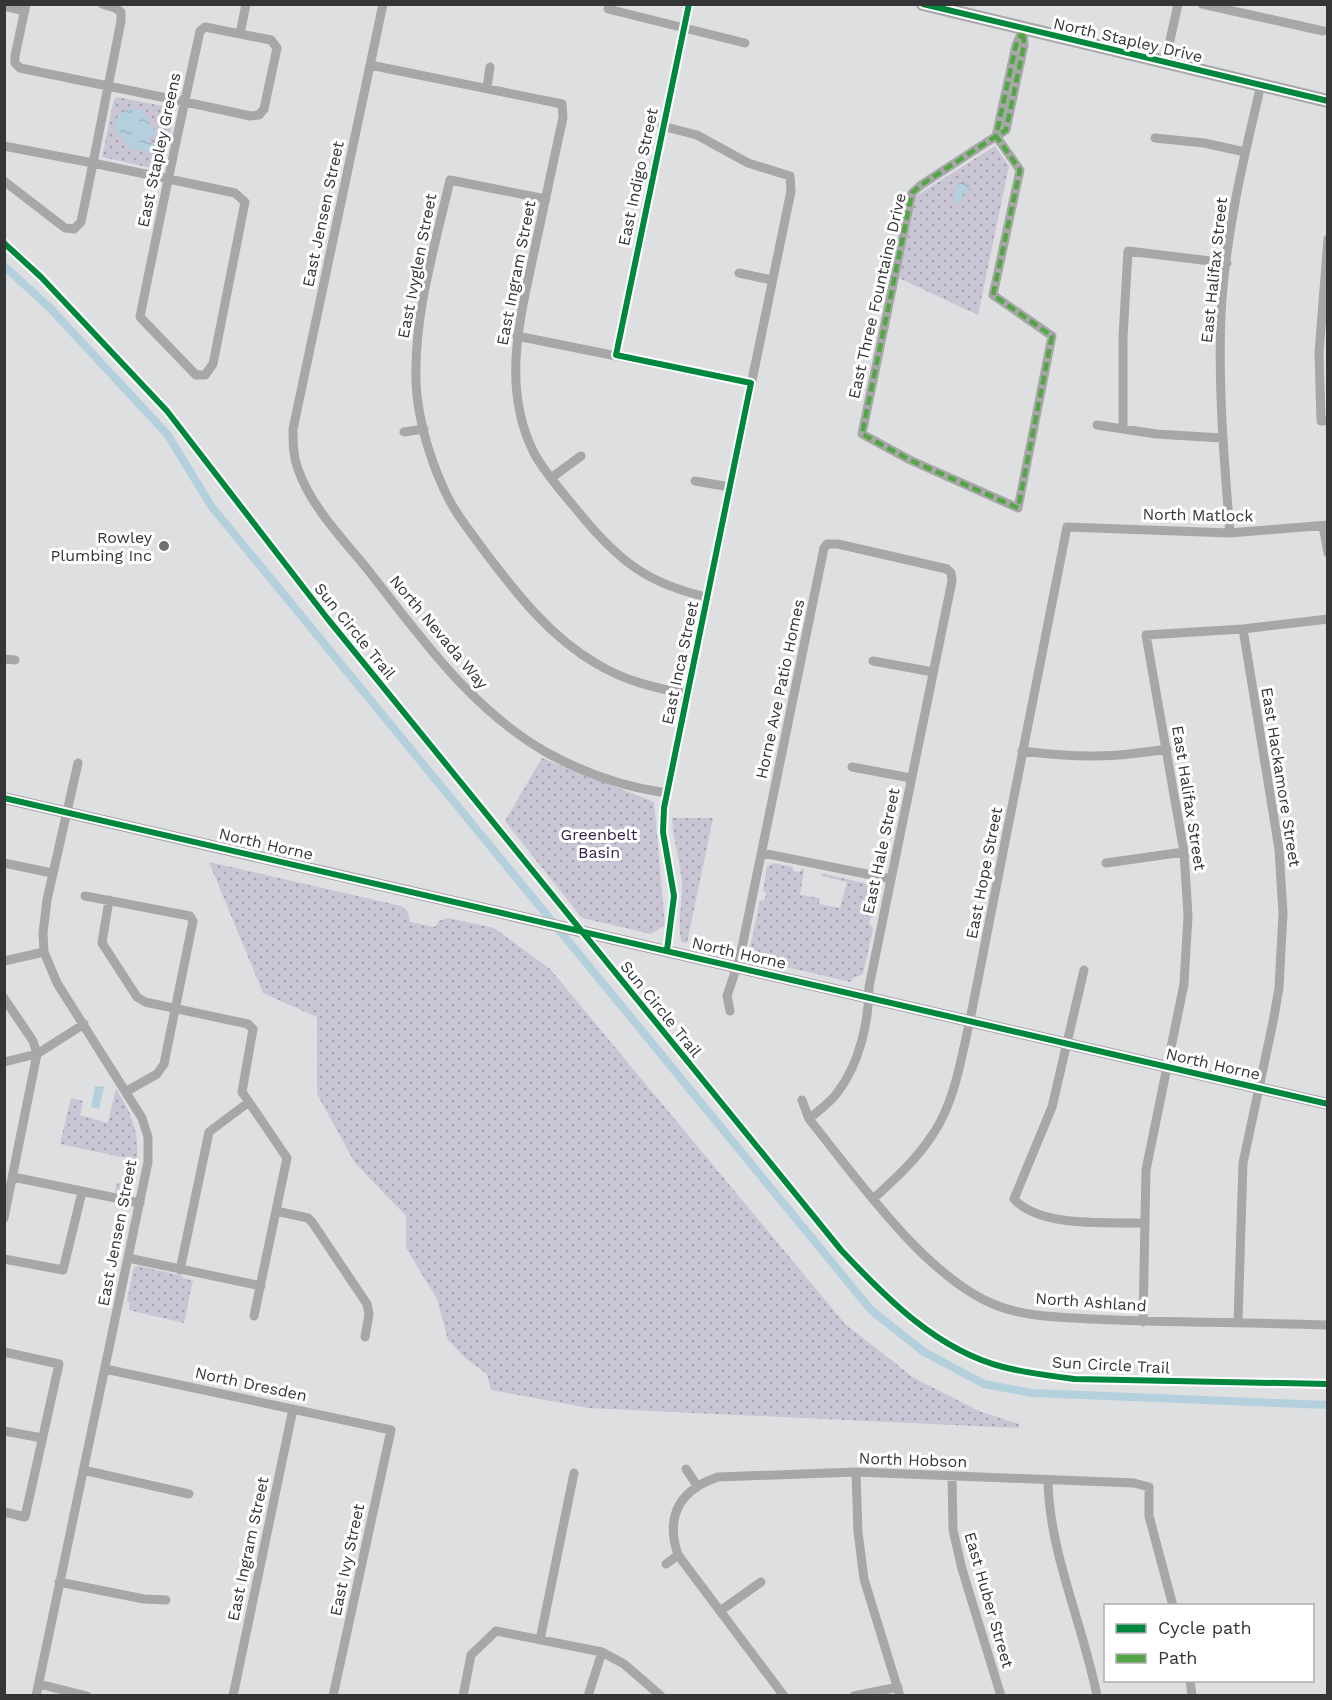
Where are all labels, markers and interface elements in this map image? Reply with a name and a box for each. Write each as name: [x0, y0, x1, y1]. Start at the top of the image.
street label: North Stapley Drive: [1052, 14, 1204, 66]
street label: East Stapley Greens: [133, 71, 185, 229]
street label: East Indigo Street: [614, 106, 662, 248]
street label: East Jensen Street: [298, 139, 348, 289]
street label: East Three Fountains Drive: [844, 191, 910, 401]
street label: East Ivyglen Street: [394, 192, 440, 340]
street label: East Halifax Street: [1197, 196, 1231, 344]
street label: East Ingram Street: [493, 199, 539, 347]
street label: North Matlock: [1142, 505, 1254, 525]
place label: Rowley Plumbing Inc: [51, 528, 153, 565]
marker: Rowley Plumbing Inc: [157, 539, 171, 553]
street label: North Nevada Way: [386, 571, 493, 693]
street label: Sun Circle Trail: [310, 579, 400, 683]
street label: Horne Ave Patio Homes: [752, 597, 808, 781]
street label: East Inca Street: [658, 599, 702, 726]
street label: East Hackamore Street: [1257, 686, 1305, 868]
street label: East Halifax Street: [1168, 724, 1210, 872]
street label: East Hale Street: [858, 786, 904, 916]
street label: East Hope Street: [962, 805, 1006, 941]
street label: North Horne: [217, 824, 315, 864]
park label: Greenbelt Basin: [561, 825, 638, 862]
street label: North Horne: [690, 933, 788, 973]
street label: Sun Circle Trail: [616, 957, 706, 1061]
street label: North Horne: [1164, 1044, 1262, 1084]
street label: East Jensen Street: [93, 1158, 141, 1308]
street label: North Ashland: [1035, 1289, 1147, 1315]
street label: Sun Circle Trail: [1052, 1352, 1171, 1378]
street label: North Dresden: [193, 1363, 309, 1405]
street label: North Hobson: [858, 1449, 968, 1471]
street label: East Ingram Street: [223, 1475, 273, 1623]
street label: East Ivy Street: [326, 1502, 368, 1618]
street label: East Huber Street: [961, 1530, 1018, 1670]
legend: [1104, 1604, 1314, 1682]
text: Cycle path: [1158, 1617, 1252, 1638]
text: Path: [1158, 1647, 1198, 1668]

